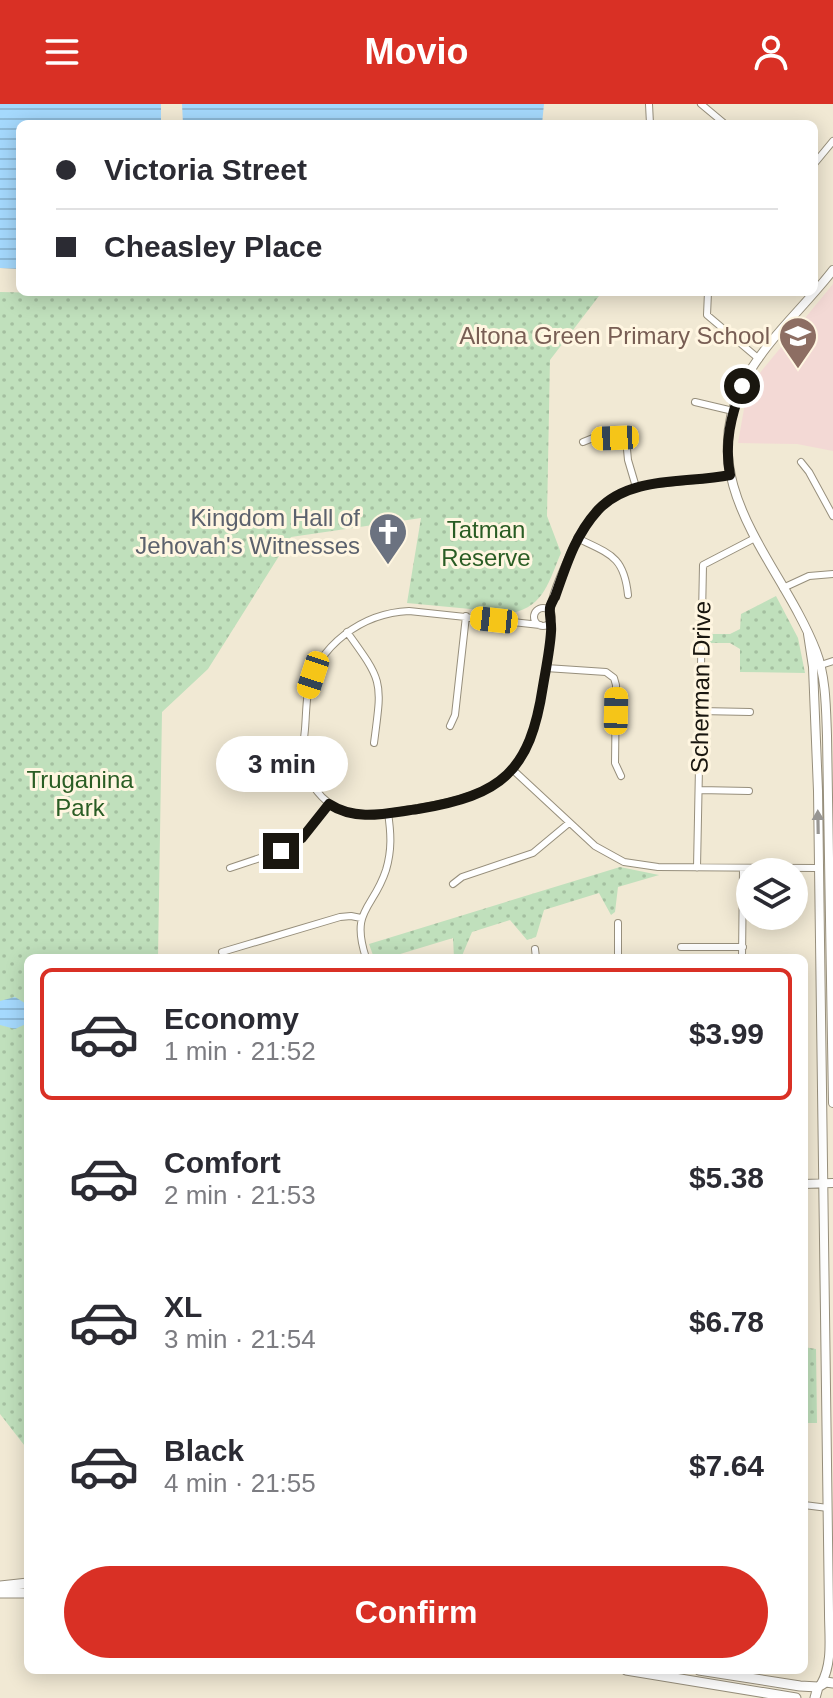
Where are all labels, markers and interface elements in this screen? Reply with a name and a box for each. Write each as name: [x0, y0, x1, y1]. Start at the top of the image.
icon: menu: [40, 30, 84, 74]
icon: person: [749, 30, 793, 74]
text: Movio: [365, 31, 469, 72]
text: Victoria Street: [104, 153, 307, 186]
text: Cheasley Place: [104, 230, 322, 263]
school or university icon: Altona Green Primary School: [777, 315, 819, 370]
place label: Altona Green Primary School: [459, 322, 770, 349]
route start: [724, 368, 760, 404]
car: [591, 425, 639, 451]
place label: Kingdom Hall of Jehovah's Witnesses: [135, 504, 360, 559]
church icon: Kingdom Hall of Jehovah's Witnesses: [367, 511, 409, 566]
park label: Tatman Reserve: [441, 516, 531, 571]
street label: Scherman Drive: [686, 601, 715, 773]
car: [469, 606, 519, 634]
car: [294, 648, 332, 702]
car: [604, 687, 628, 735]
callout: 3 min: [215, 735, 347, 791]
text: 3 min: [248, 749, 316, 779]
park label: Truganina Park: [26, 766, 134, 821]
one-way arrow: [812, 809, 824, 834]
route end: [263, 833, 299, 869]
map controls: [736, 858, 808, 930]
button: layers: [736, 858, 808, 930]
icon: car: [68, 998, 140, 1070]
text: Economy: [164, 1002, 299, 1035]
text: $3.99: [689, 1017, 764, 1050]
text: 1 min · 21:52: [164, 1036, 316, 1066]
icon: car: [68, 1142, 140, 1214]
text: Comfort: [164, 1146, 281, 1179]
text: $5.38: [689, 1161, 764, 1194]
text: 2 min · 21:53: [164, 1180, 316, 1210]
icon: car: [68, 1286, 140, 1358]
text: XL: [164, 1290, 202, 1323]
text: $6.78: [689, 1305, 764, 1338]
text: 3 min · 21:54: [164, 1324, 316, 1354]
icon: car: [68, 1430, 140, 1502]
text: Black: [164, 1434, 244, 1467]
text: $7.64: [689, 1449, 764, 1482]
text: 4 min · 21:55: [164, 1468, 316, 1498]
button: Confirm: [64, 1566, 768, 1658]

